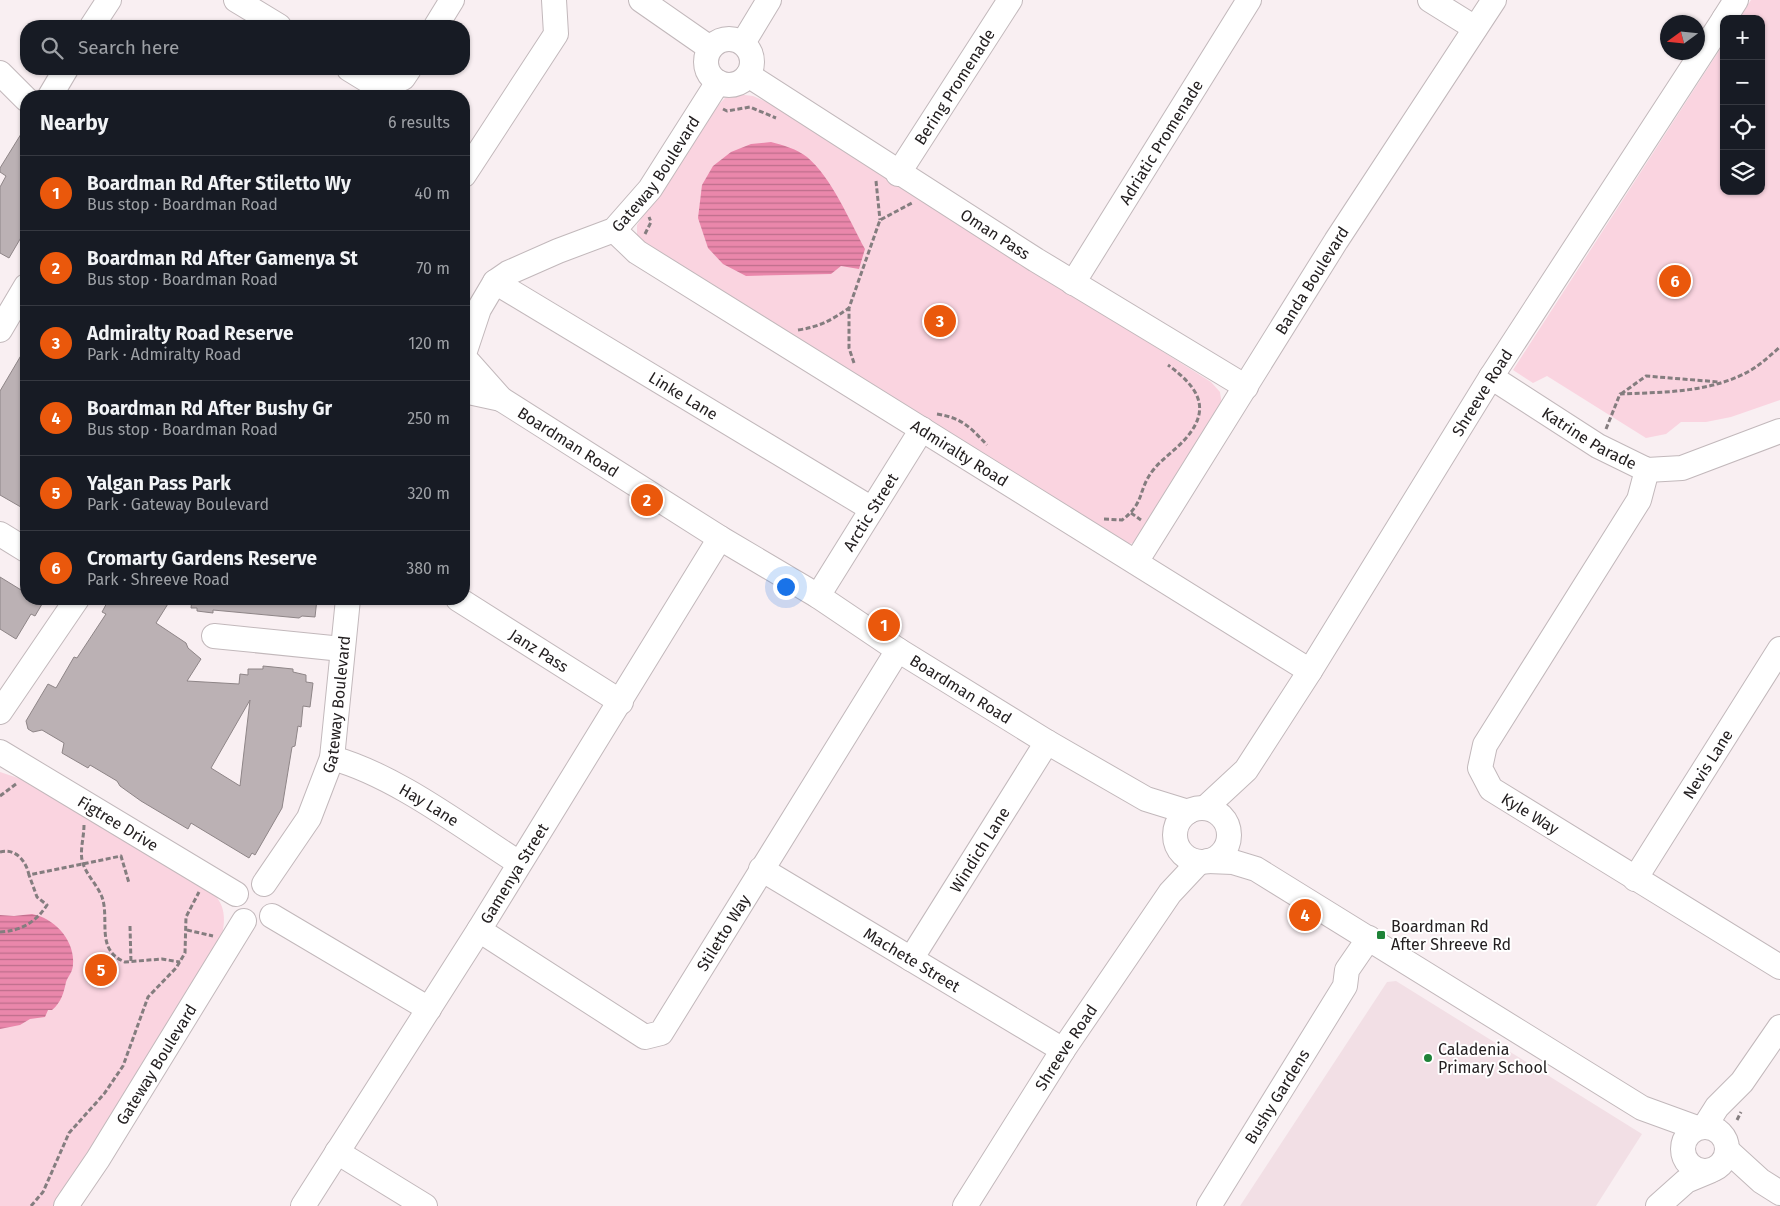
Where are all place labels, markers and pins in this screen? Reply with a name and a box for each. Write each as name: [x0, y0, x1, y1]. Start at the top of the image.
pin: 6: [1659, 262, 1691, 300]
pin: 3: [924, 302, 956, 340]
pin: 2: [631, 481, 663, 519]
pin: 1: [868, 606, 900, 644]
pin: 4: [1289, 896, 1321, 934]
place label: Boardman Rd After Shreeve Rd: [1391, 917, 1511, 954]
marker: Boardman Rd After Shreeve Rd: [1375, 929, 1387, 941]
pin: 5: [85, 951, 117, 989]
place label: Caladenia Primary School: [1438, 1040, 1548, 1077]
marker: Caladenia Primary School: [1422, 1052, 1434, 1064]

